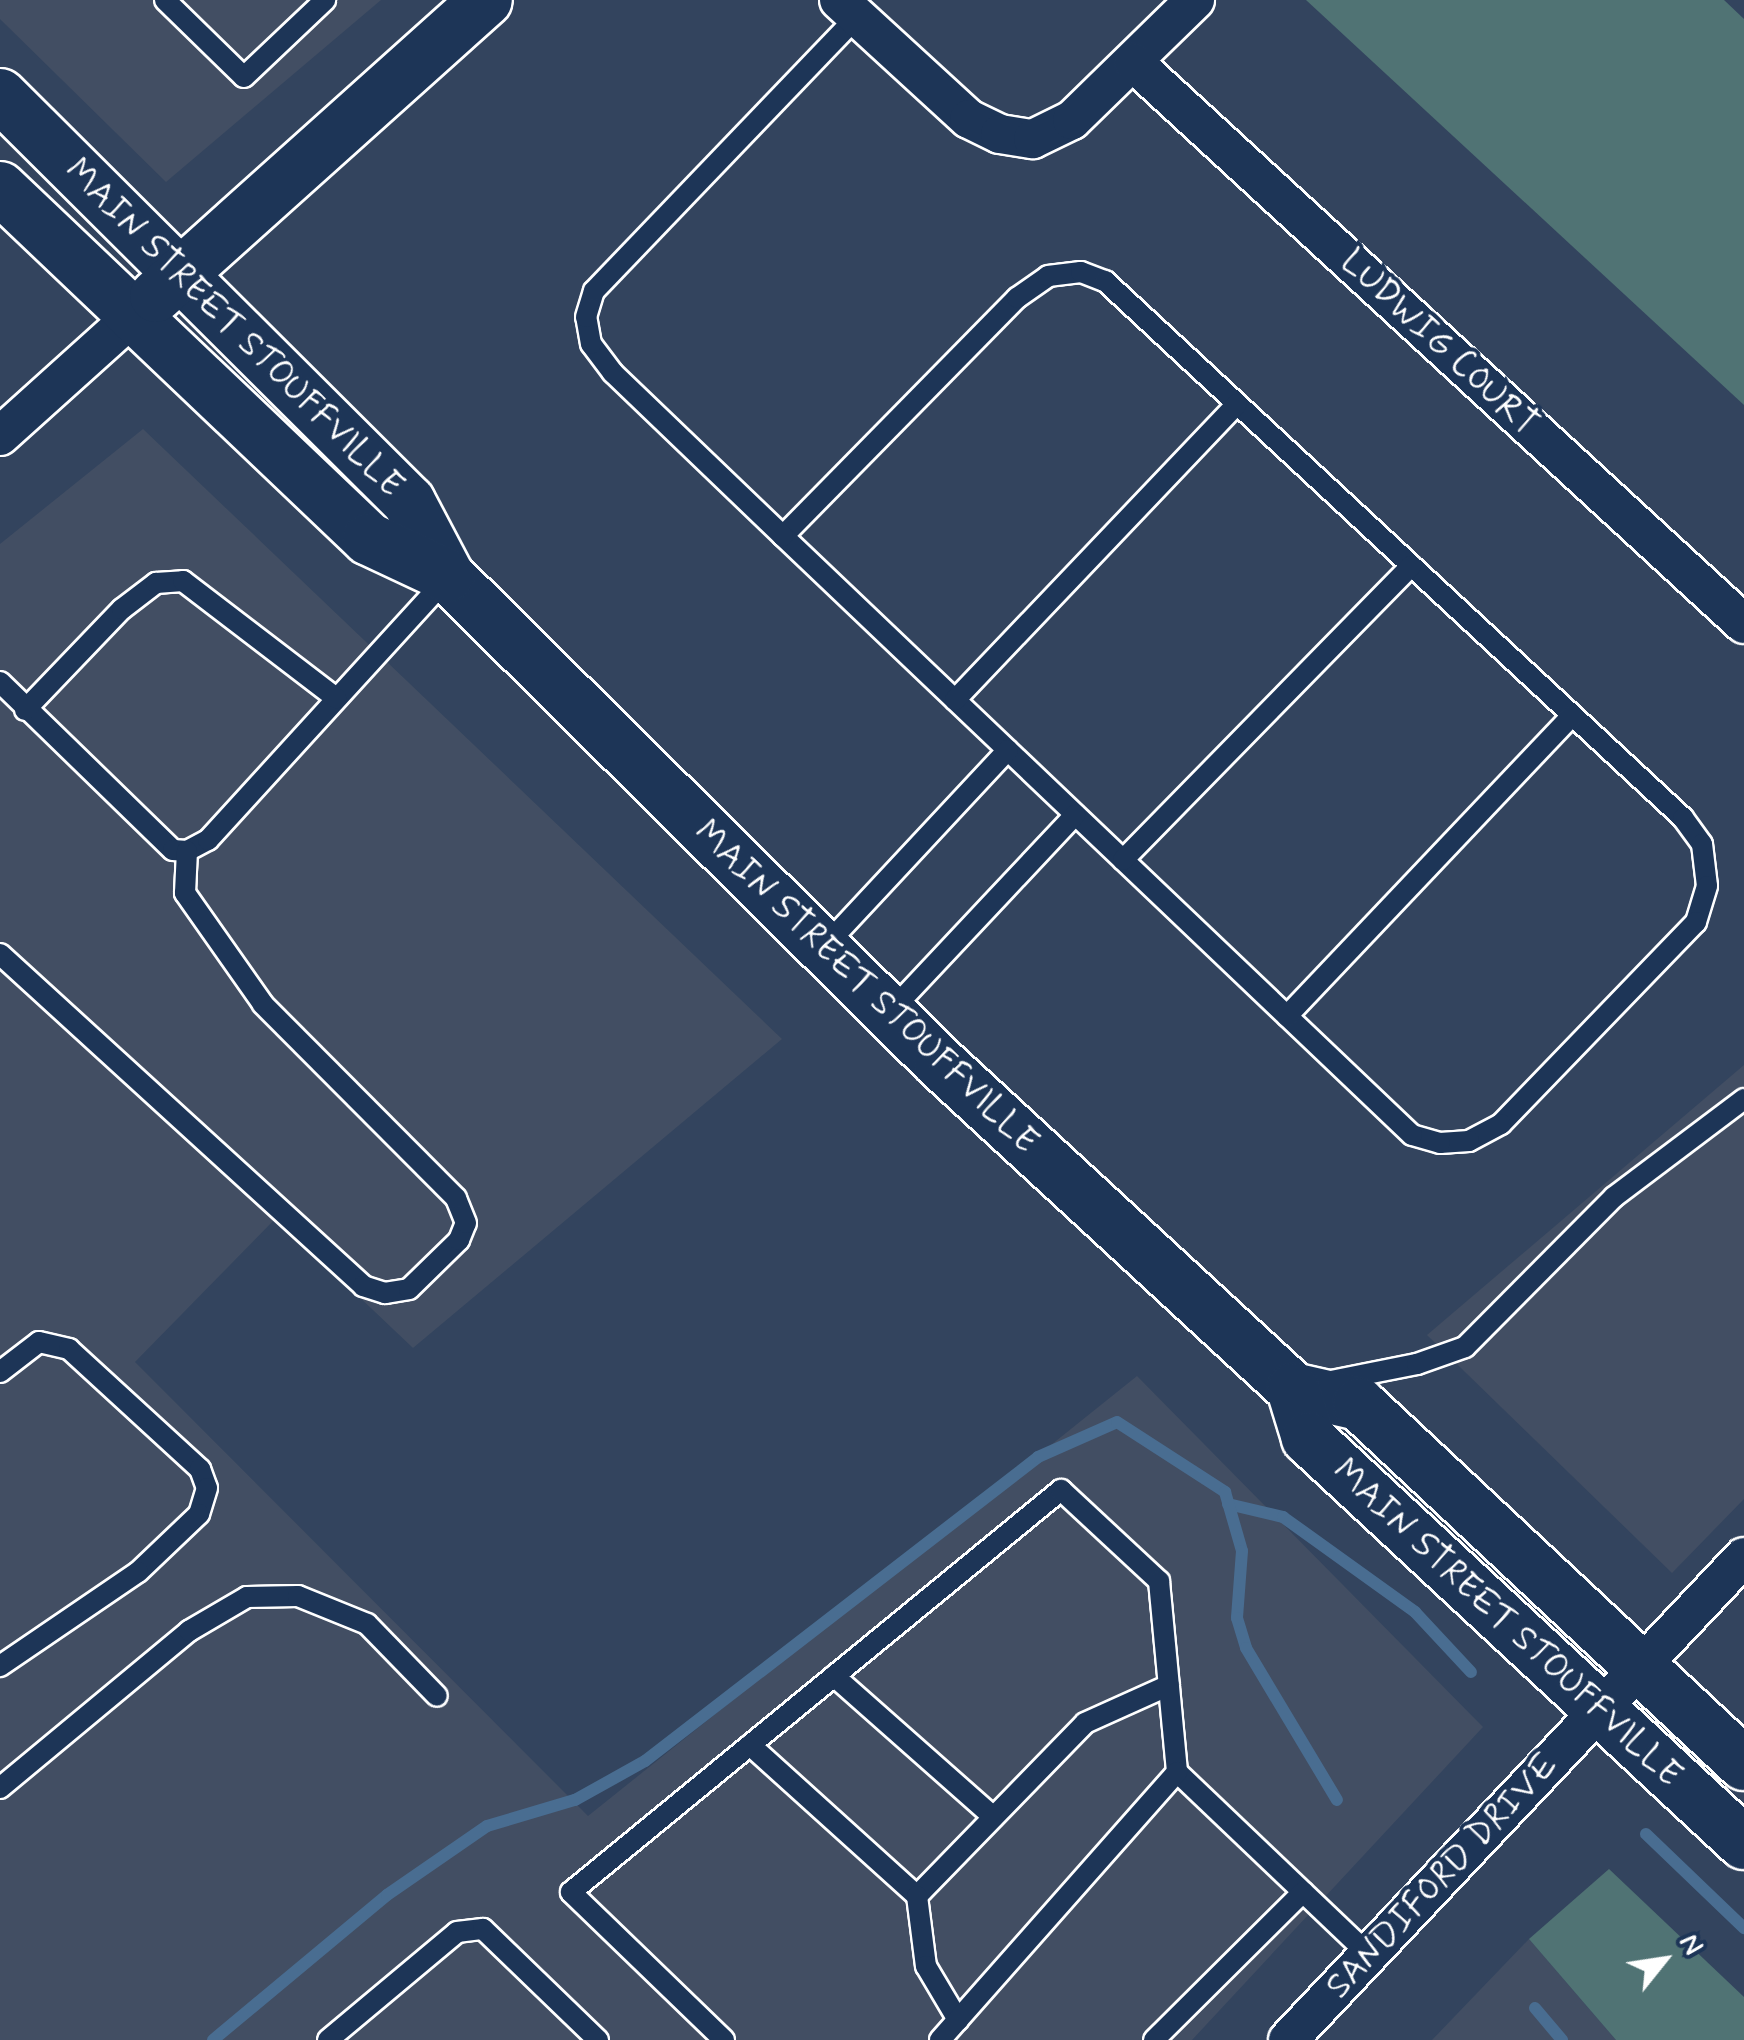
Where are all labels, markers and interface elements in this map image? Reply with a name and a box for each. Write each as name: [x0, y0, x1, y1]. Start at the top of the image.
street label: MAIN STREET STOUFFVILLE: [54, 148, 414, 508]
street label: LUDWIG COURT: [1329, 239, 1549, 447]
street label: MAIN STREET STOUFFVILLE: [684, 810, 1048, 1164]
street label: MAIN STREET STOUFFVILLE: [1322, 1449, 1692, 1797]
street label: SANDIFORD DRIVE: [1317, 1745, 1567, 2007]
north arrow: [1614, 1910, 1714, 2010]
text: N: [1670, 1927, 1711, 1962]

